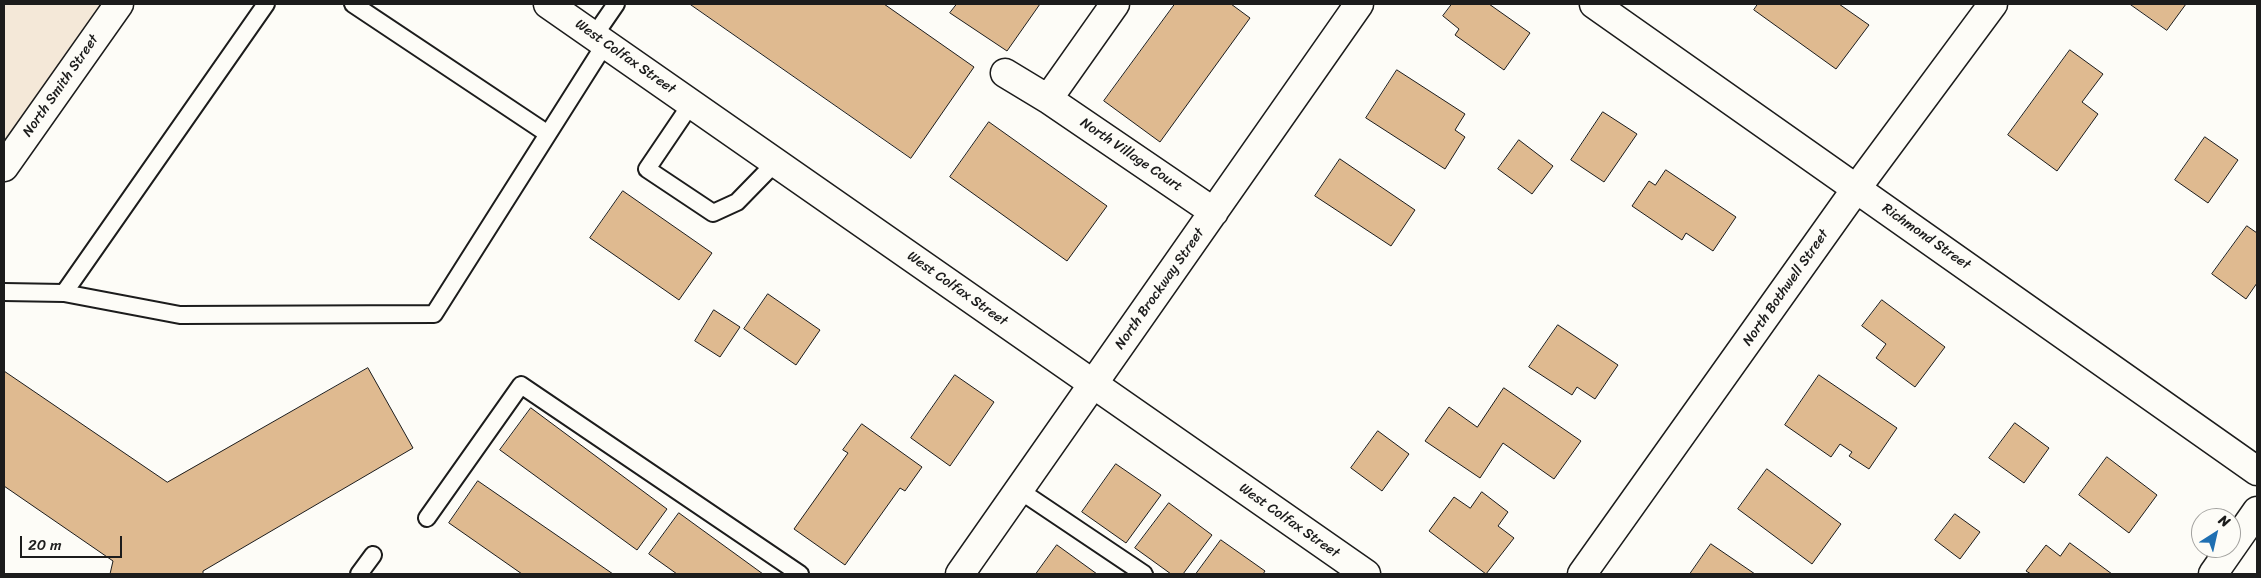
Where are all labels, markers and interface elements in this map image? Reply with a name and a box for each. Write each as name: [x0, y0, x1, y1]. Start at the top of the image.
street label: West Colfax Street: [572, 16, 678, 98]
street label: North Smith Street: [19, 32, 103, 140]
street label: North Village Court: [1077, 115, 1185, 195]
street label: Richmond Street: [1879, 200, 1973, 274]
street label: North Brockway Street: [1112, 225, 1208, 353]
street label: North Bothwell Street: [1739, 227, 1833, 349]
street label: West Colfax Street: [904, 248, 1010, 330]
street label: West Colfax Street: [1236, 480, 1342, 562]
north arrow: [2191, 508, 2241, 558]
text: N: [2213, 508, 2235, 534]
scale bar: [22, 526, 125, 558]
text: 20 m: [28, 532, 62, 558]

